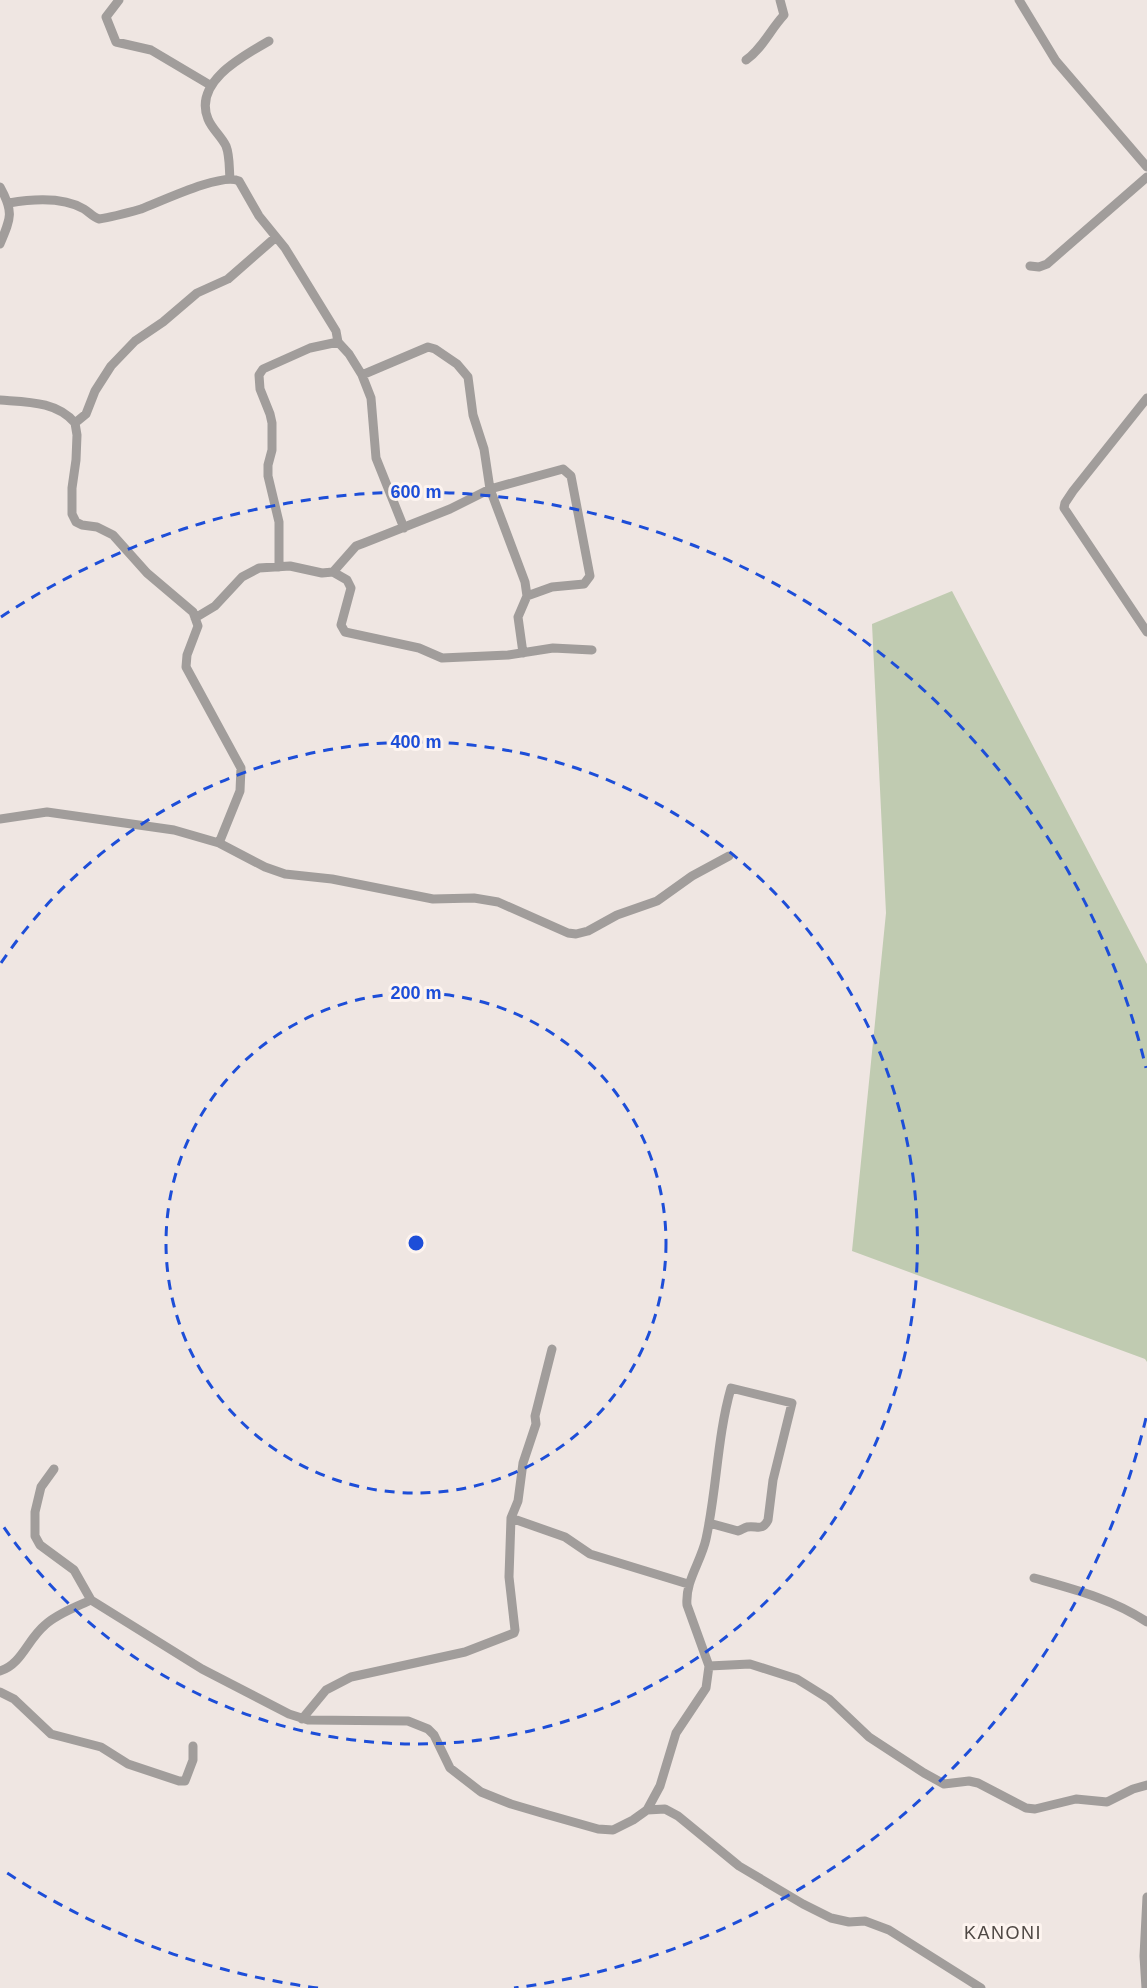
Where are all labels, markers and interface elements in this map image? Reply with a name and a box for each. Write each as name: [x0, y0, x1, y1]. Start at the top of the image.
text: 600 m: [390, 482, 442, 502]
text: 400 m: [390, 732, 442, 752]
text: 200 m: [390, 983, 442, 1003]
centre of rings: [406, 1233, 426, 1253]
district label: KANONI: [964, 1923, 1042, 1943]

